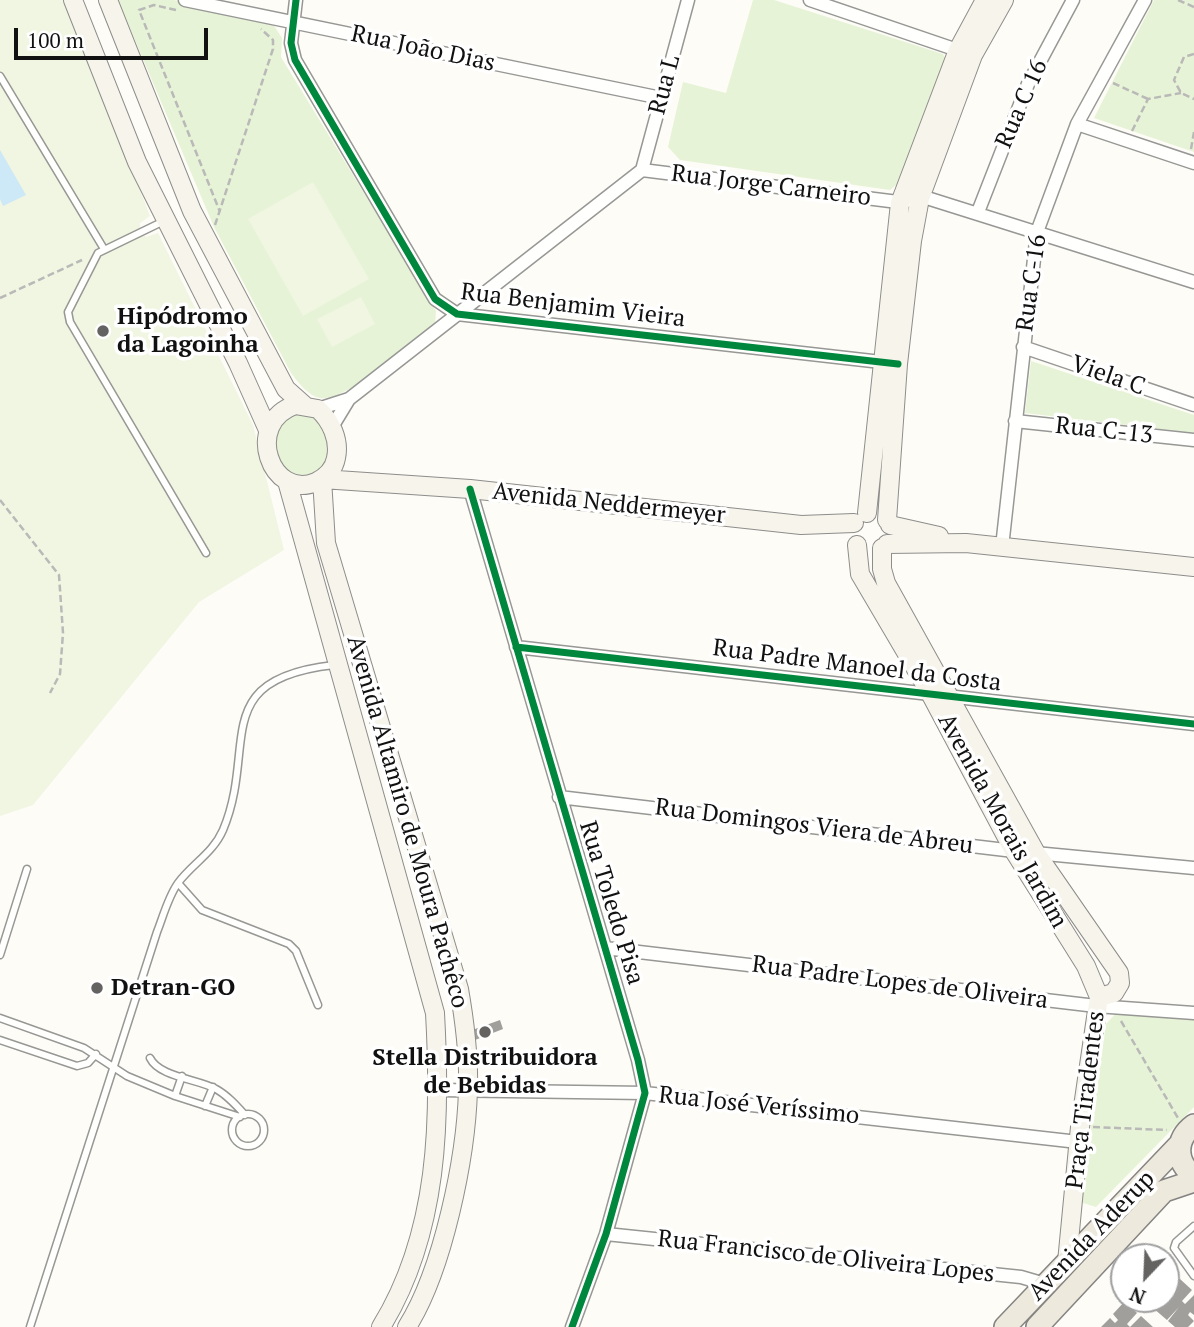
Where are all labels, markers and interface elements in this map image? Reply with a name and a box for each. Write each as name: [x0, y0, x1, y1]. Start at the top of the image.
scale bar: [18, 14, 212, 58]
street label: Rua João Dias: [348, 20, 498, 78]
text: 100 m: [27, 26, 84, 54]
street label: Rua L: [643, 52, 687, 118]
street label: Rua C 16: [990, 55, 1054, 153]
street label: Rua Jorge Carneiro: [669, 159, 873, 213]
street label: Rua C-16: [1011, 233, 1053, 333]
street label: Rua Benjamim Vieira: [459, 278, 687, 334]
place label: Hipódromo da Lagoinha: [117, 303, 259, 359]
marker: Hipódromo da Lagoinha: [95, 323, 111, 339]
street label: Viela C: [1067, 350, 1149, 402]
street label: Rua C-13: [1054, 412, 1154, 450]
street label: Avenida Neddermeyer: [491, 477, 727, 531]
street label: Avenida Altamiro de Moura Pachêco: [340, 632, 474, 1012]
street label: Rua Padre Manoel da Costa: [711, 634, 1003, 698]
street label: Avenida Morais Jardim: [931, 709, 1073, 933]
street label: Rua Domingos Viera de Abreu: [653, 793, 975, 861]
street label: Rua Toledo Pisa: [572, 818, 650, 988]
street label: Rua Padre Lopes de Oliveira: [750, 951, 1050, 1015]
place label: Detran-GO: [111, 974, 235, 1002]
marker: Detran-GO: [89, 980, 105, 996]
street label: Praça Tiradentes: [1061, 1009, 1111, 1191]
marker: Stella Distribuidora de Bebidas: [477, 1024, 493, 1040]
place label: Stella Distribuidora de Bebidas: [372, 1044, 598, 1100]
street label: Rua José Veríssimo: [657, 1081, 861, 1131]
street label: Avenida Aderup: [1023, 1165, 1161, 1307]
street label: Rua Francisco de Oliveira Lopes: [656, 1225, 996, 1289]
north arrow: [1110, 1243, 1180, 1313]
text: N: [1126, 1282, 1149, 1310]

